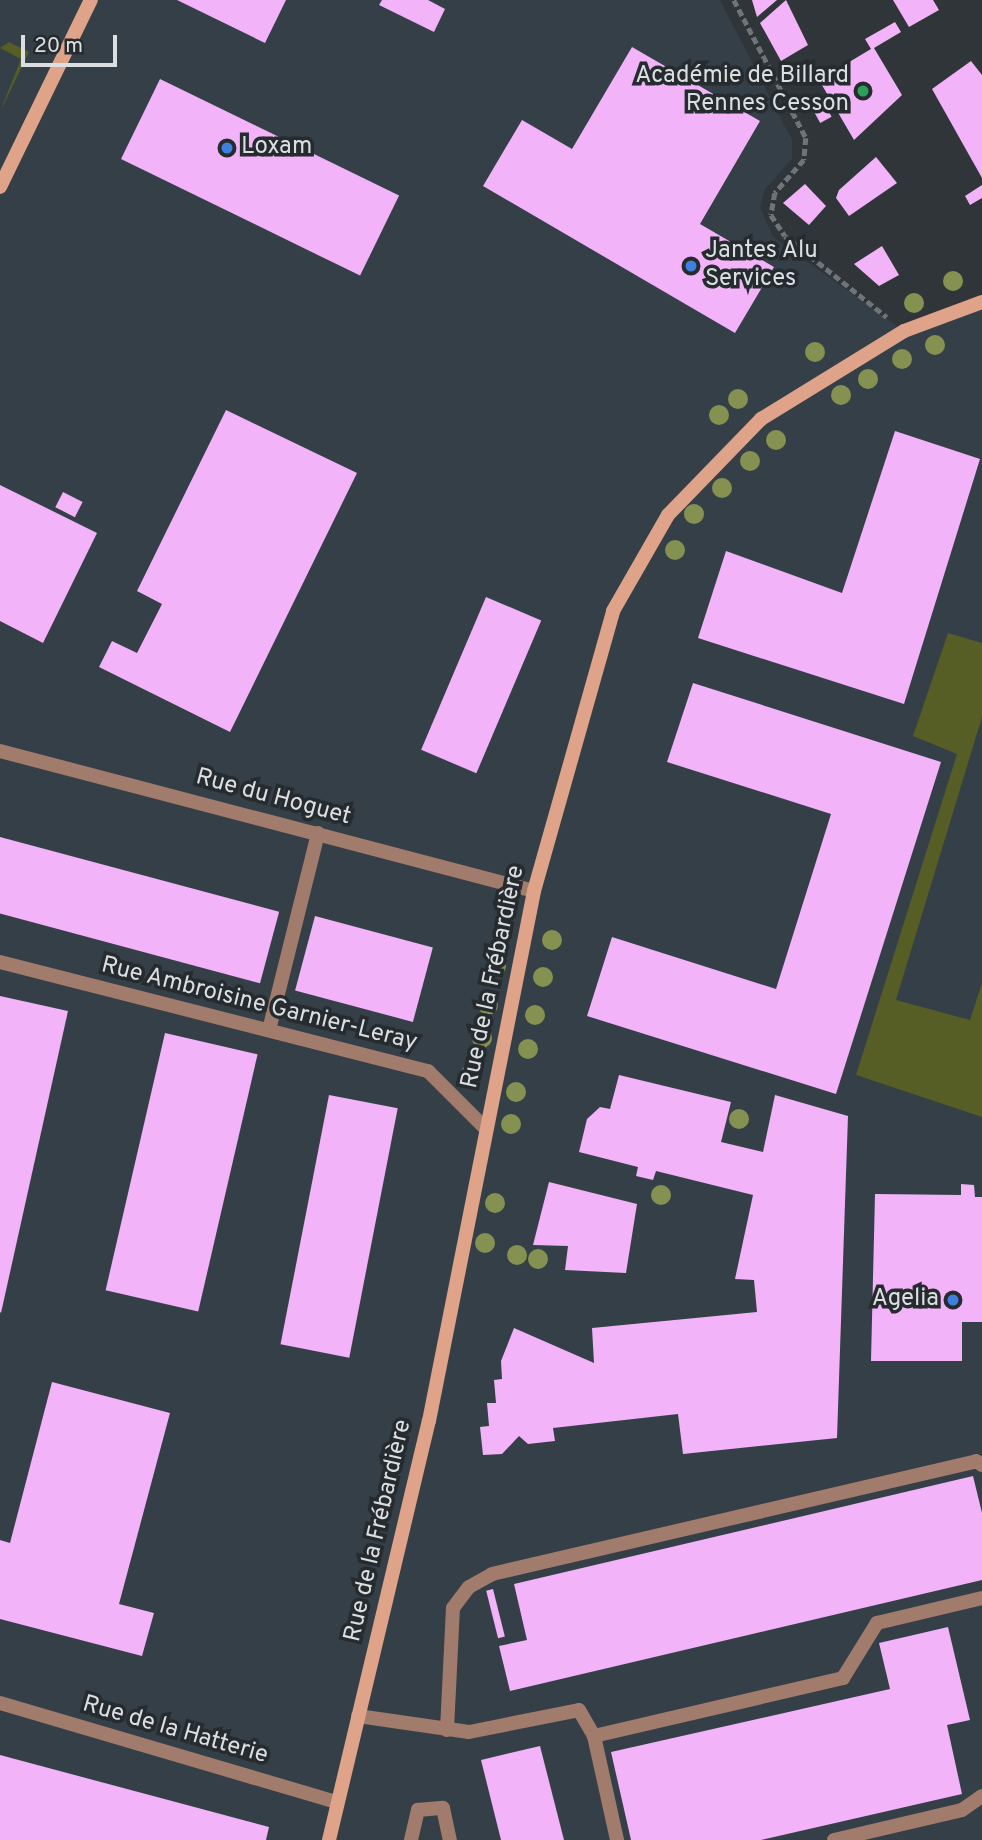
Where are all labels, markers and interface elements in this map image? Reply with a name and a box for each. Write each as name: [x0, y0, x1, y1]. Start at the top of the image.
scale bar: [24, 21, 121, 65]
text: 20 m: [34, 33, 83, 60]
place label: Académie de Billard Rennes Cesson: [635, 63, 849, 119]
marker: Académie de Billard Rennes Cesson: [855, 83, 871, 99]
place label: Loxam: [241, 134, 312, 162]
marker: Loxam: [219, 140, 235, 156]
place label: Jantes Alu Services: [705, 238, 819, 294]
marker: Jantes Alu Services: [683, 258, 699, 274]
street label: Rue du Hoguet: [192, 763, 354, 833]
street label: Rue de la Frébardière: [456, 863, 532, 1091]
street label: Rue Ambroisine Garnier-Leray: [97, 952, 421, 1058]
place label: Agelia: [872, 1286, 939, 1314]
marker: Agelia: [945, 1292, 961, 1308]
street label: Rue de la Frébardière: [339, 1417, 419, 1645]
street label: Rue de la Hatterie: [79, 1691, 271, 1771]

